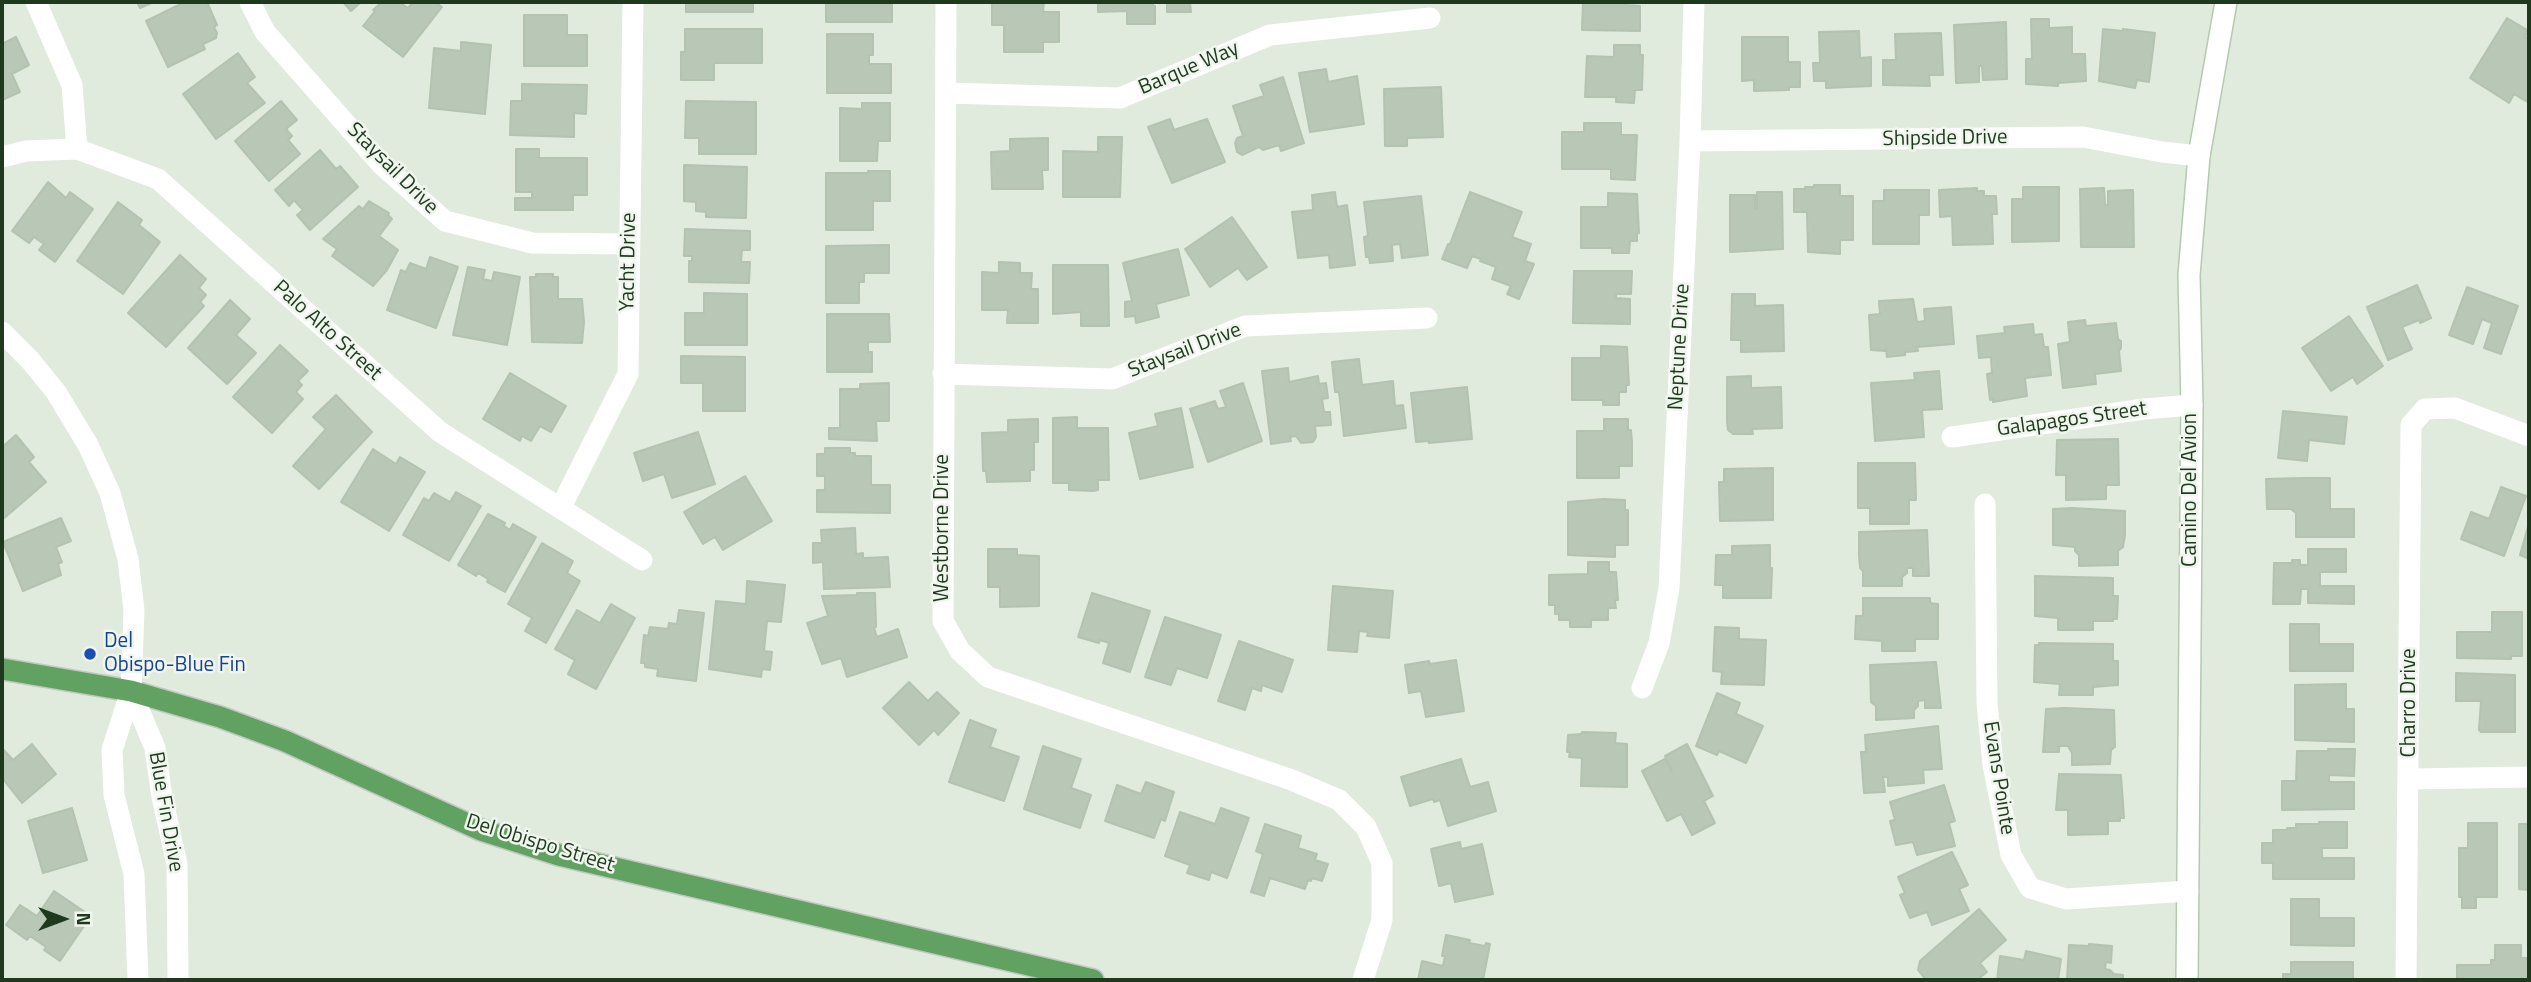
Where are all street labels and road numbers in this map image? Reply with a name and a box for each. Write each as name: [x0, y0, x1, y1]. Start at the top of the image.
street label: Barque Way: [1135, 37, 1243, 101]
street label: Staysail Drive: [341, 118, 443, 220]
street label: Shipside Drive: [1882, 125, 2008, 153]
street label: Yacht Drive: [616, 212, 642, 312]
street label: Palo Alto Street: [267, 275, 387, 387]
street label: Neptune Drive: [1664, 283, 1696, 411]
street label: Staysail Drive: [1125, 318, 1245, 384]
street label: Galapagos Street: [1996, 397, 2148, 443]
street label: Camino Del Avion: [2178, 413, 2204, 567]
street label: Westborne Drive: [930, 454, 956, 602]
street label: Charro Drive: [2397, 648, 2423, 758]
street label: Evans Pointe: [1977, 719, 2019, 837]
street label: Blue Fin Drive: [142, 750, 188, 874]
street label: Del Obispo Street: [463, 809, 617, 879]

